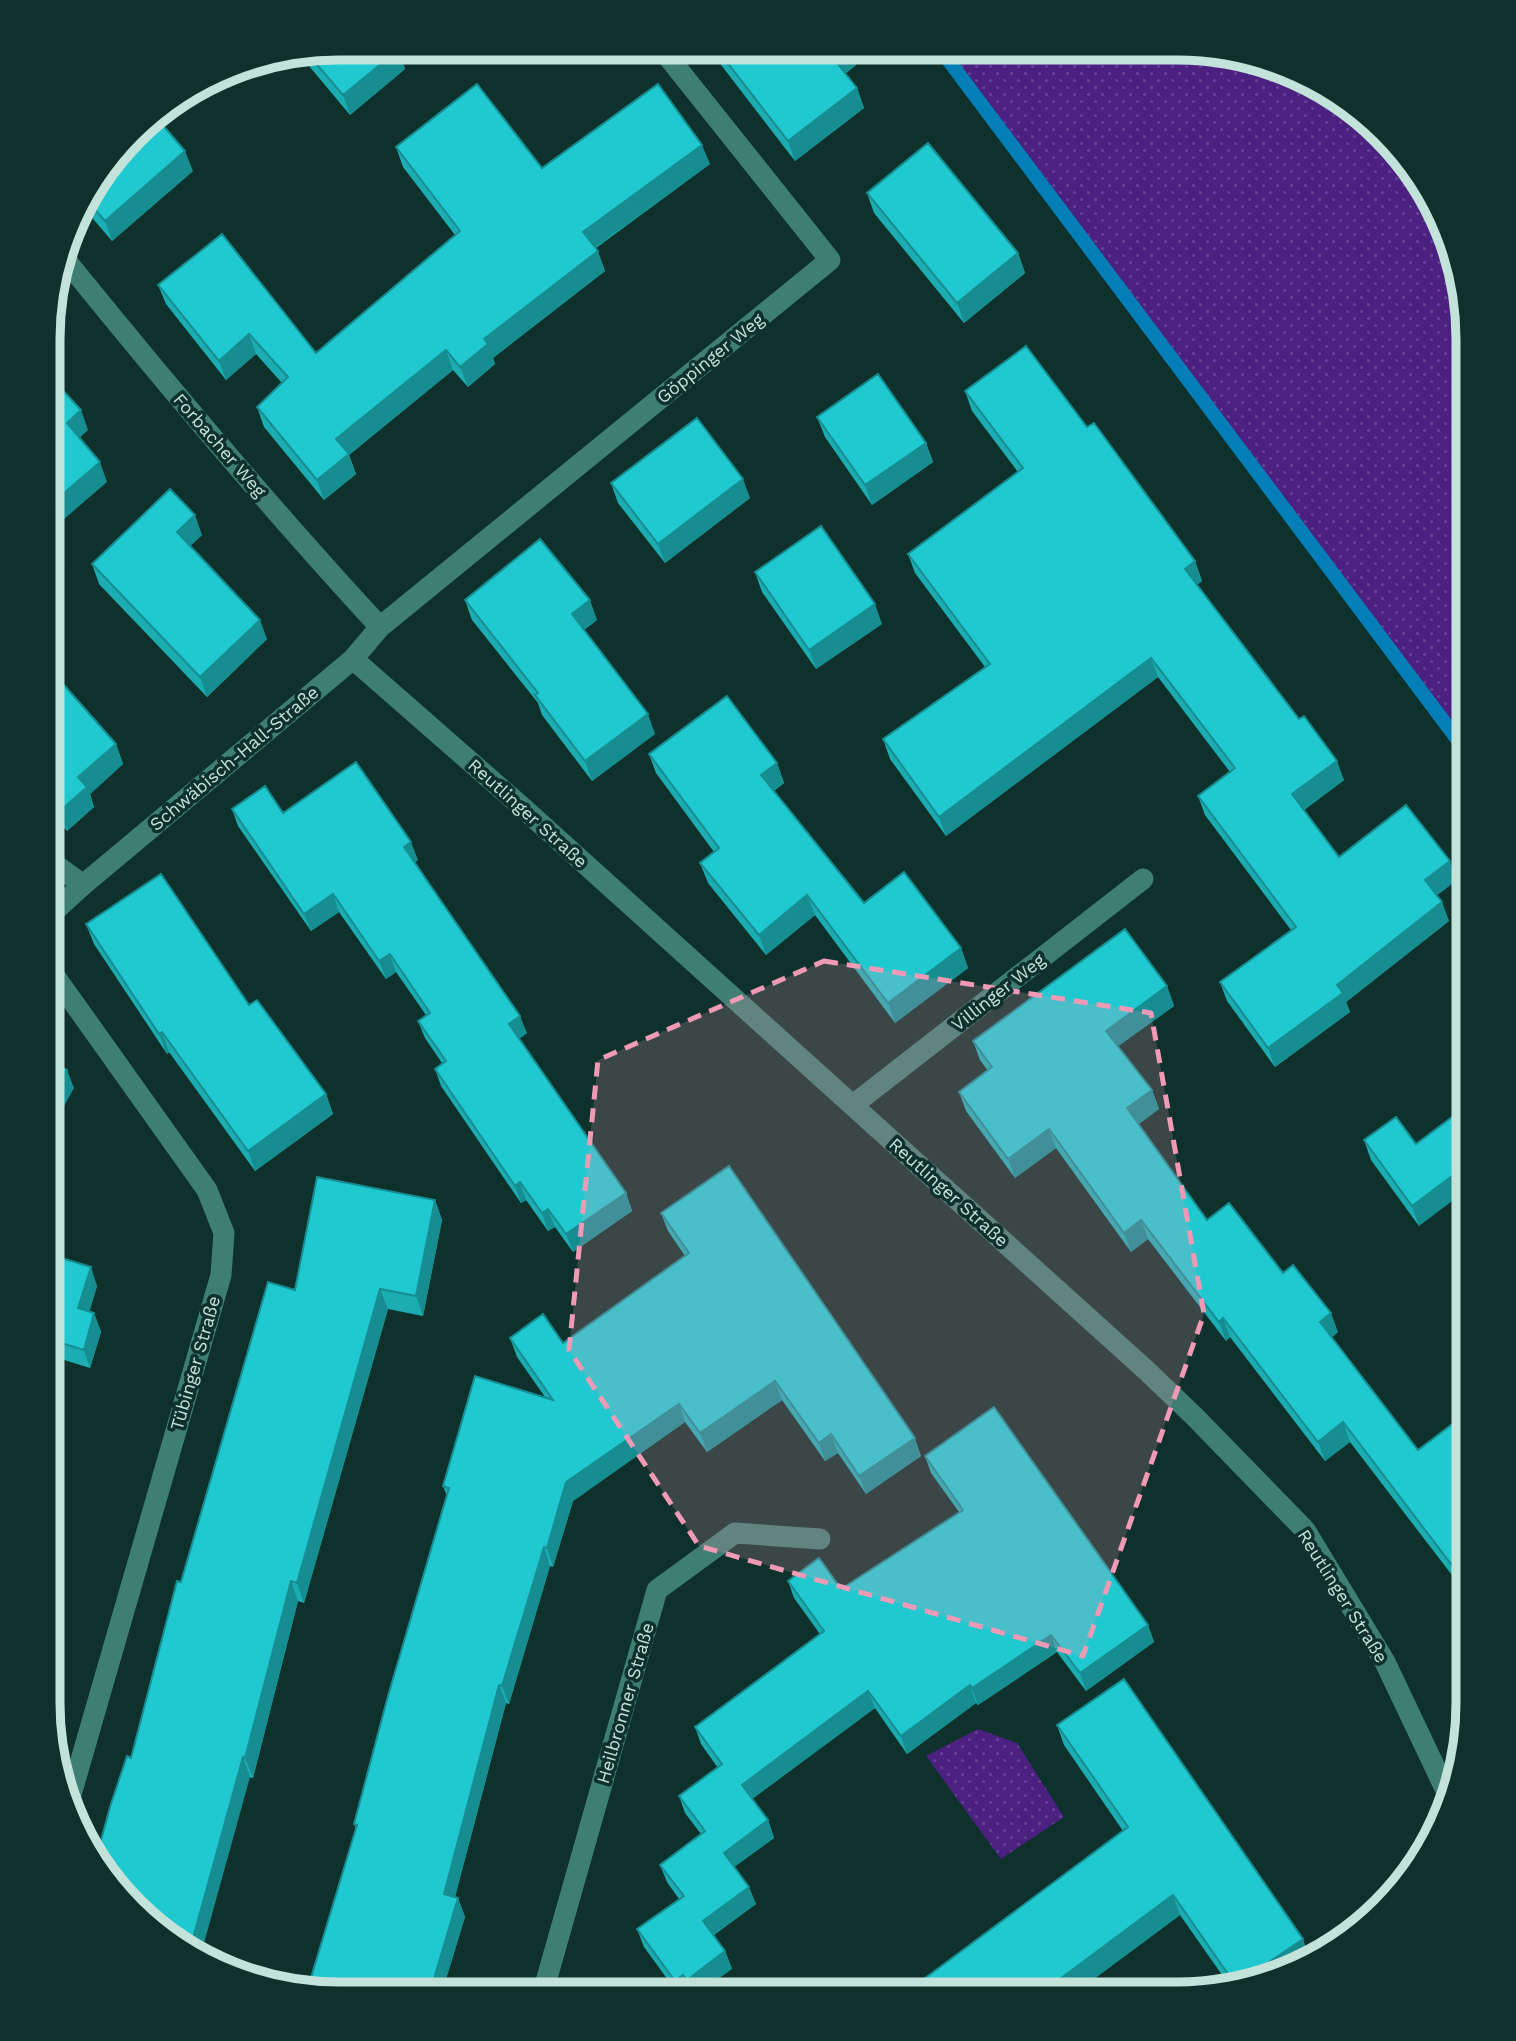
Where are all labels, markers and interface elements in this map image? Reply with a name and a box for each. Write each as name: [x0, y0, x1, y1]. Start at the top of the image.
street label: Göppinger Weg: [652, 308, 768, 408]
street label: Forbacher Weg: [169, 389, 271, 501]
street label: Schwäbisch-Hall-Straße: [145, 681, 323, 835]
street label: Reutlinger Straße: [464, 754, 592, 872]
street label: Villinger Weg: [947, 949, 1049, 1035]
street label: Reutlinger Straße: [885, 1133, 1013, 1251]
street label: Tübinger Straße: [166, 1293, 224, 1433]
street label: Reutlinger Straße: [1294, 1526, 1392, 1666]
street label: Heilbronner Straße: [592, 1620, 658, 1786]

